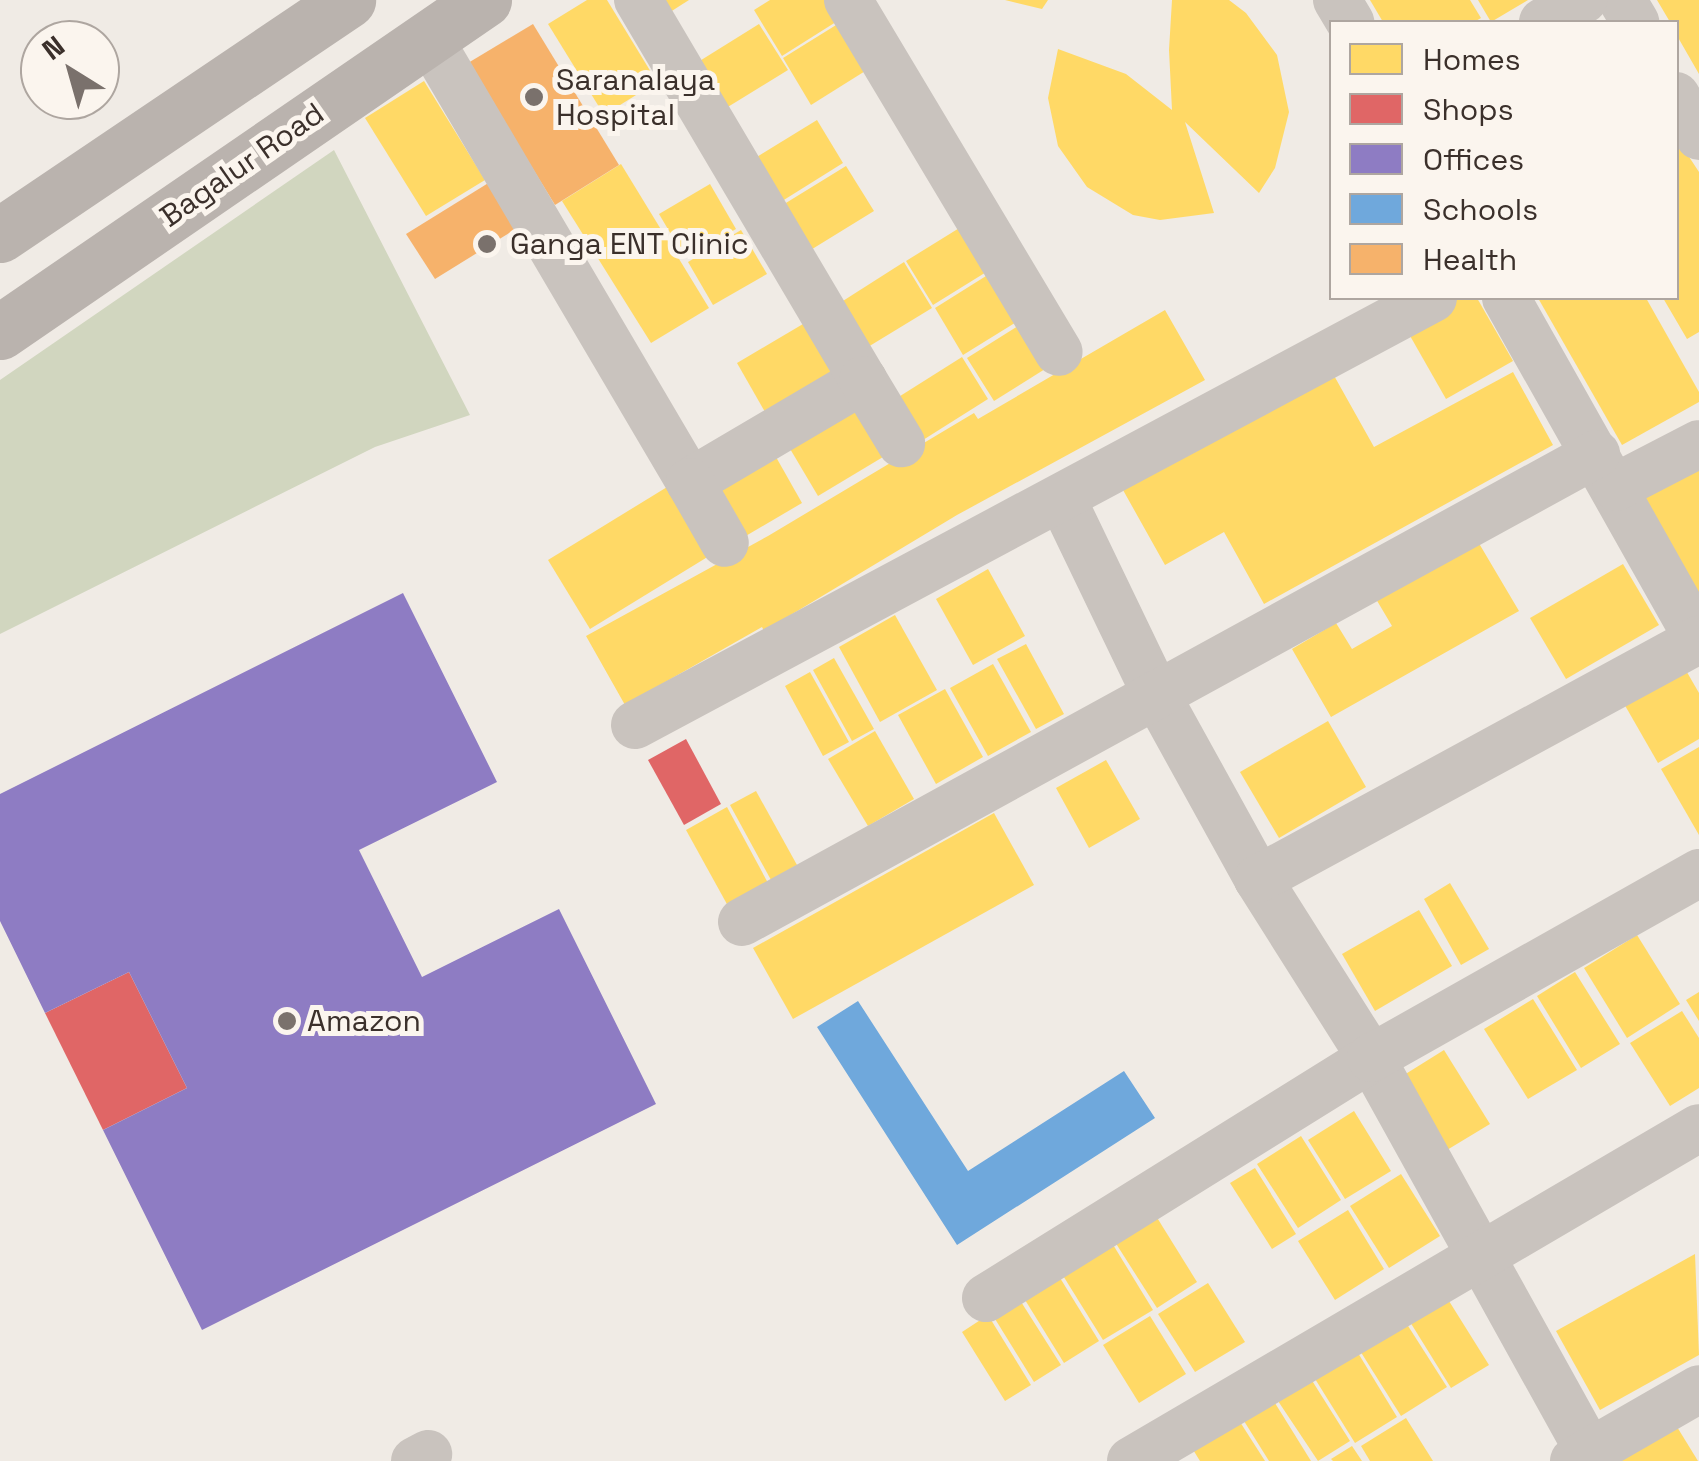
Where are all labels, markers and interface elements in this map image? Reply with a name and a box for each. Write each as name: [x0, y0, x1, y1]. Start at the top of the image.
north arrow: [20, 20, 120, 120]
legend: [1329, 20, 1679, 300]
text: N: [35, 28, 71, 68]
text: Homes: [1423, 40, 1521, 79]
place label: Saranalaya Hospital: [556, 62, 715, 132]
marker: Saranalaya Hospital: [521, 84, 547, 110]
text: Shops: [1423, 90, 1513, 129]
street label: Bagalur Road: [153, 95, 331, 235]
text: Offices: [1423, 140, 1524, 179]
text: Schools: [1423, 190, 1538, 229]
place label: Ganga ENT Clinic: [510, 226, 749, 262]
marker: Ganga ENT Clinic: [474, 231, 500, 257]
text: Health: [1423, 240, 1517, 279]
place label: Amazon: [307, 1003, 421, 1039]
marker: Amazon: [276, 1010, 298, 1032]

